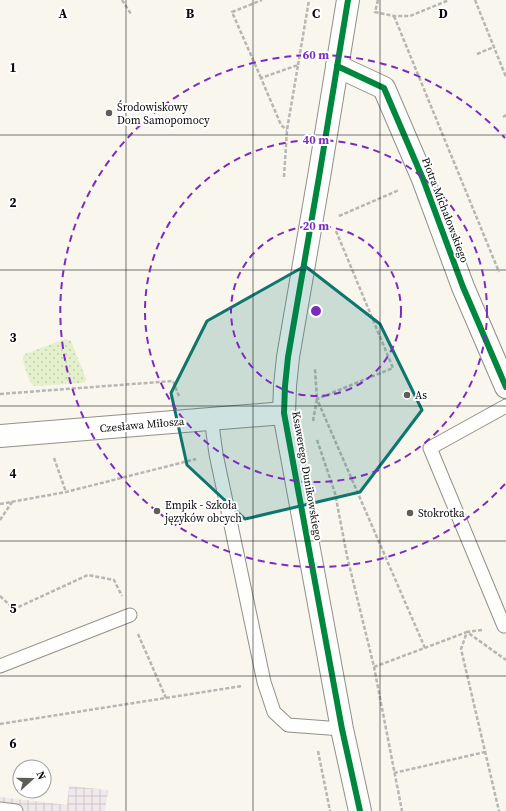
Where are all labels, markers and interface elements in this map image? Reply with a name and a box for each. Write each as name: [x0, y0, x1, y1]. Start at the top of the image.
text: A: [59, 5, 68, 22]
text: B: [186, 5, 195, 22]
text: C: [312, 5, 320, 22]
text: D: [438, 5, 448, 22]
text: 60 m: [303, 47, 329, 63]
text: 1: [9, 59, 17, 76]
place label: Środowiskowy Dom Samopomocy: [117, 100, 210, 128]
marker: Środowiskowy Dom Samopomocy: [104, 108, 114, 118]
text: 40 m: [303, 132, 329, 148]
street label: Piotra Michałowskiego: [418, 155, 472, 265]
text: 2: [9, 194, 17, 211]
text: 20 m: [303, 218, 329, 234]
centre of rings: [309, 304, 323, 318]
text: 3: [9, 329, 17, 346]
place label: As: [415, 388, 427, 403]
marker: As: [402, 390, 412, 400]
street label: Ksawerego Dunikowskiego: [288, 410, 326, 542]
street label: Czesława Miłosza: [99, 414, 185, 436]
text: 4: [9, 465, 17, 482]
place label: Empik - Szkoła języków obcych: [164, 498, 242, 526]
marker: Empik - Szkoła języków obcych: [152, 506, 162, 516]
place label: Stokrotka: [418, 506, 465, 521]
marker: Stokrotka: [405, 508, 415, 518]
text: 5: [9, 600, 17, 617]
text: 6: [9, 735, 17, 752]
north arrow: [12, 759, 52, 799]
text: N: [32, 769, 49, 782]

